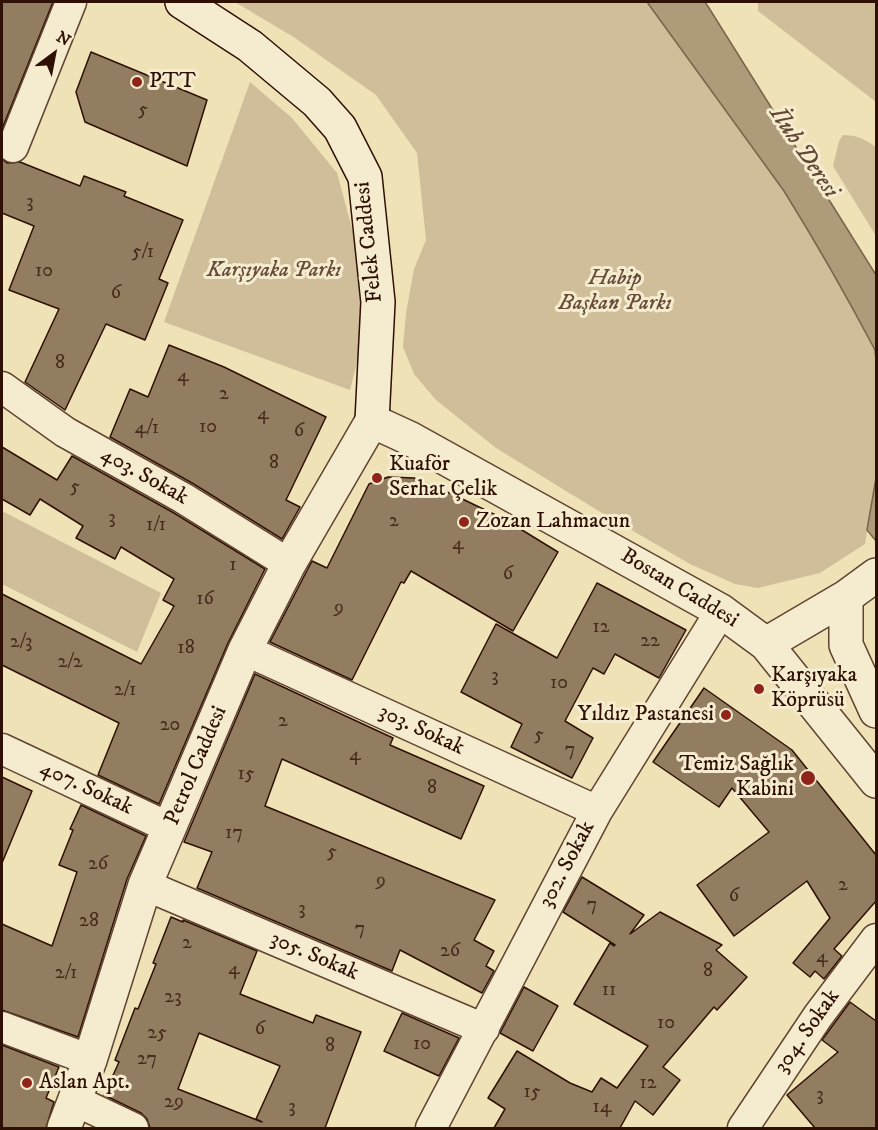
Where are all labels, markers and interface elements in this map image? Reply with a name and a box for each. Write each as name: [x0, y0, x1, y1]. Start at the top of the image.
north arrow: [24, 24, 84, 84]
text: N: [53, 27, 74, 51]
place label: PTT: [149, 69, 196, 95]
marker: PTT: [130, 75, 144, 89]
house number: 5: [138, 99, 148, 123]
water label: İluh Deresi: [762, 102, 844, 204]
street label: Felek Caddesi: [351, 180, 389, 304]
house number: 3: [26, 191, 34, 215]
house number: 5/1: [132, 241, 154, 265]
park label: Karşıyaka Parkı: [207, 258, 341, 284]
house number: 10: [35, 260, 53, 284]
park label: Habip Başkan Parkı: [558, 266, 672, 318]
house number: 6: [111, 282, 121, 306]
house number: 8: [55, 352, 65, 376]
house number: 4: [177, 365, 189, 389]
house number: 2: [219, 383, 229, 407]
house number: 4: [257, 403, 269, 427]
house number: 10: [199, 416, 217, 440]
house number: 4/1: [135, 417, 159, 441]
house number: 6: [294, 420, 304, 444]
street label: 403. Sokak: [96, 442, 192, 512]
house number: 8: [269, 452, 279, 476]
place label: Kuaför Serhat Çelik: [389, 452, 497, 504]
marker: Kuaför Serhat Çelik: [370, 471, 384, 485]
house number: 5: [70, 476, 80, 500]
house number: 3: [108, 507, 116, 531]
place label: Zozan Lahmacun: [476, 509, 630, 535]
house number: 2: [389, 510, 399, 534]
house number: 1/1: [146, 514, 166, 538]
marker: Zozan Lahmacun: [457, 515, 471, 529]
house number: 4: [452, 533, 464, 557]
street label: Bostan Caddesi: [615, 544, 743, 634]
house number: 1: [229, 554, 237, 578]
house number: 6: [503, 563, 513, 587]
house number: 16: [196, 588, 214, 612]
house number: 9: [334, 597, 344, 621]
house number: 12: [592, 616, 610, 640]
house number: 22: [640, 630, 660, 654]
house number: 2/3: [10, 631, 32, 655]
house number: 18: [177, 637, 195, 661]
house number: 2/2: [57, 651, 83, 675]
place label: Karşıyaka Köprüsü: [771, 663, 857, 714]
house number: 3: [491, 665, 499, 689]
house number: 10: [550, 672, 568, 696]
house number: 2/1: [114, 679, 136, 703]
marker: Karşıyaka Köprüsü: [752, 682, 766, 696]
street label: 303. Sokak: [374, 700, 468, 762]
street label: Petrol Caddesi: [160, 702, 234, 830]
place label: Yıldız Pastanesi: [578, 702, 714, 728]
marker: Yıldız Pastanesi: [719, 708, 733, 722]
house number: 2: [278, 710, 288, 734]
house number: 20: [160, 714, 180, 738]
house number: 5: [534, 724, 544, 748]
house number: 7: [565, 739, 575, 763]
house number: 4: [349, 744, 361, 768]
place label: Temiz Sağlık Kabini: [679, 752, 794, 804]
street label: 407. Sokak: [35, 756, 137, 822]
house number: 15: [237, 763, 255, 787]
marker: Temiz Sağlık Kabini: [799, 769, 817, 787]
house number: 8: [427, 777, 437, 801]
street label: 302. Sokak: [534, 817, 602, 913]
house number: 17: [225, 822, 243, 846]
house number: 5: [327, 841, 337, 865]
house number: 26: [88, 853, 108, 877]
house number: 9: [376, 870, 386, 894]
house number: 2: [838, 874, 848, 898]
house number: 6: [729, 885, 739, 909]
house number: 7: [587, 894, 597, 918]
house number: 3: [298, 898, 306, 922]
house number: 28: [79, 910, 99, 934]
house number: 7: [355, 918, 365, 942]
street label: 305. Sokak: [266, 927, 362, 987]
house number: 2: [182, 932, 192, 956]
house number: 26: [440, 940, 460, 964]
house number: 4: [816, 946, 828, 970]
house number: 4: [228, 958, 240, 982]
house number: 8: [703, 960, 713, 984]
house number: 2/1: [55, 962, 77, 986]
house number: 11: [602, 979, 616, 1003]
street label: 304. Sokak: [770, 985, 846, 1079]
house number: 23: [164, 986, 182, 1010]
house number: 10: [657, 1012, 675, 1036]
house number: 6: [255, 1018, 265, 1042]
house number: 25: [147, 1022, 167, 1046]
house number: 10: [413, 1033, 431, 1057]
house number: 8: [325, 1035, 335, 1059]
house number: 27: [137, 1048, 157, 1072]
place label: Aslan Apt.: [39, 1070, 130, 1096]
house number: 12: [639, 1072, 657, 1096]
marker: Aslan Apt.: [20, 1076, 34, 1090]
house number: 15: [523, 1081, 541, 1105]
house number: 3: [816, 1084, 824, 1108]
house number: 29: [164, 1091, 184, 1115]
house number: 3: [288, 1096, 296, 1120]
house number: 14: [593, 1096, 611, 1120]

